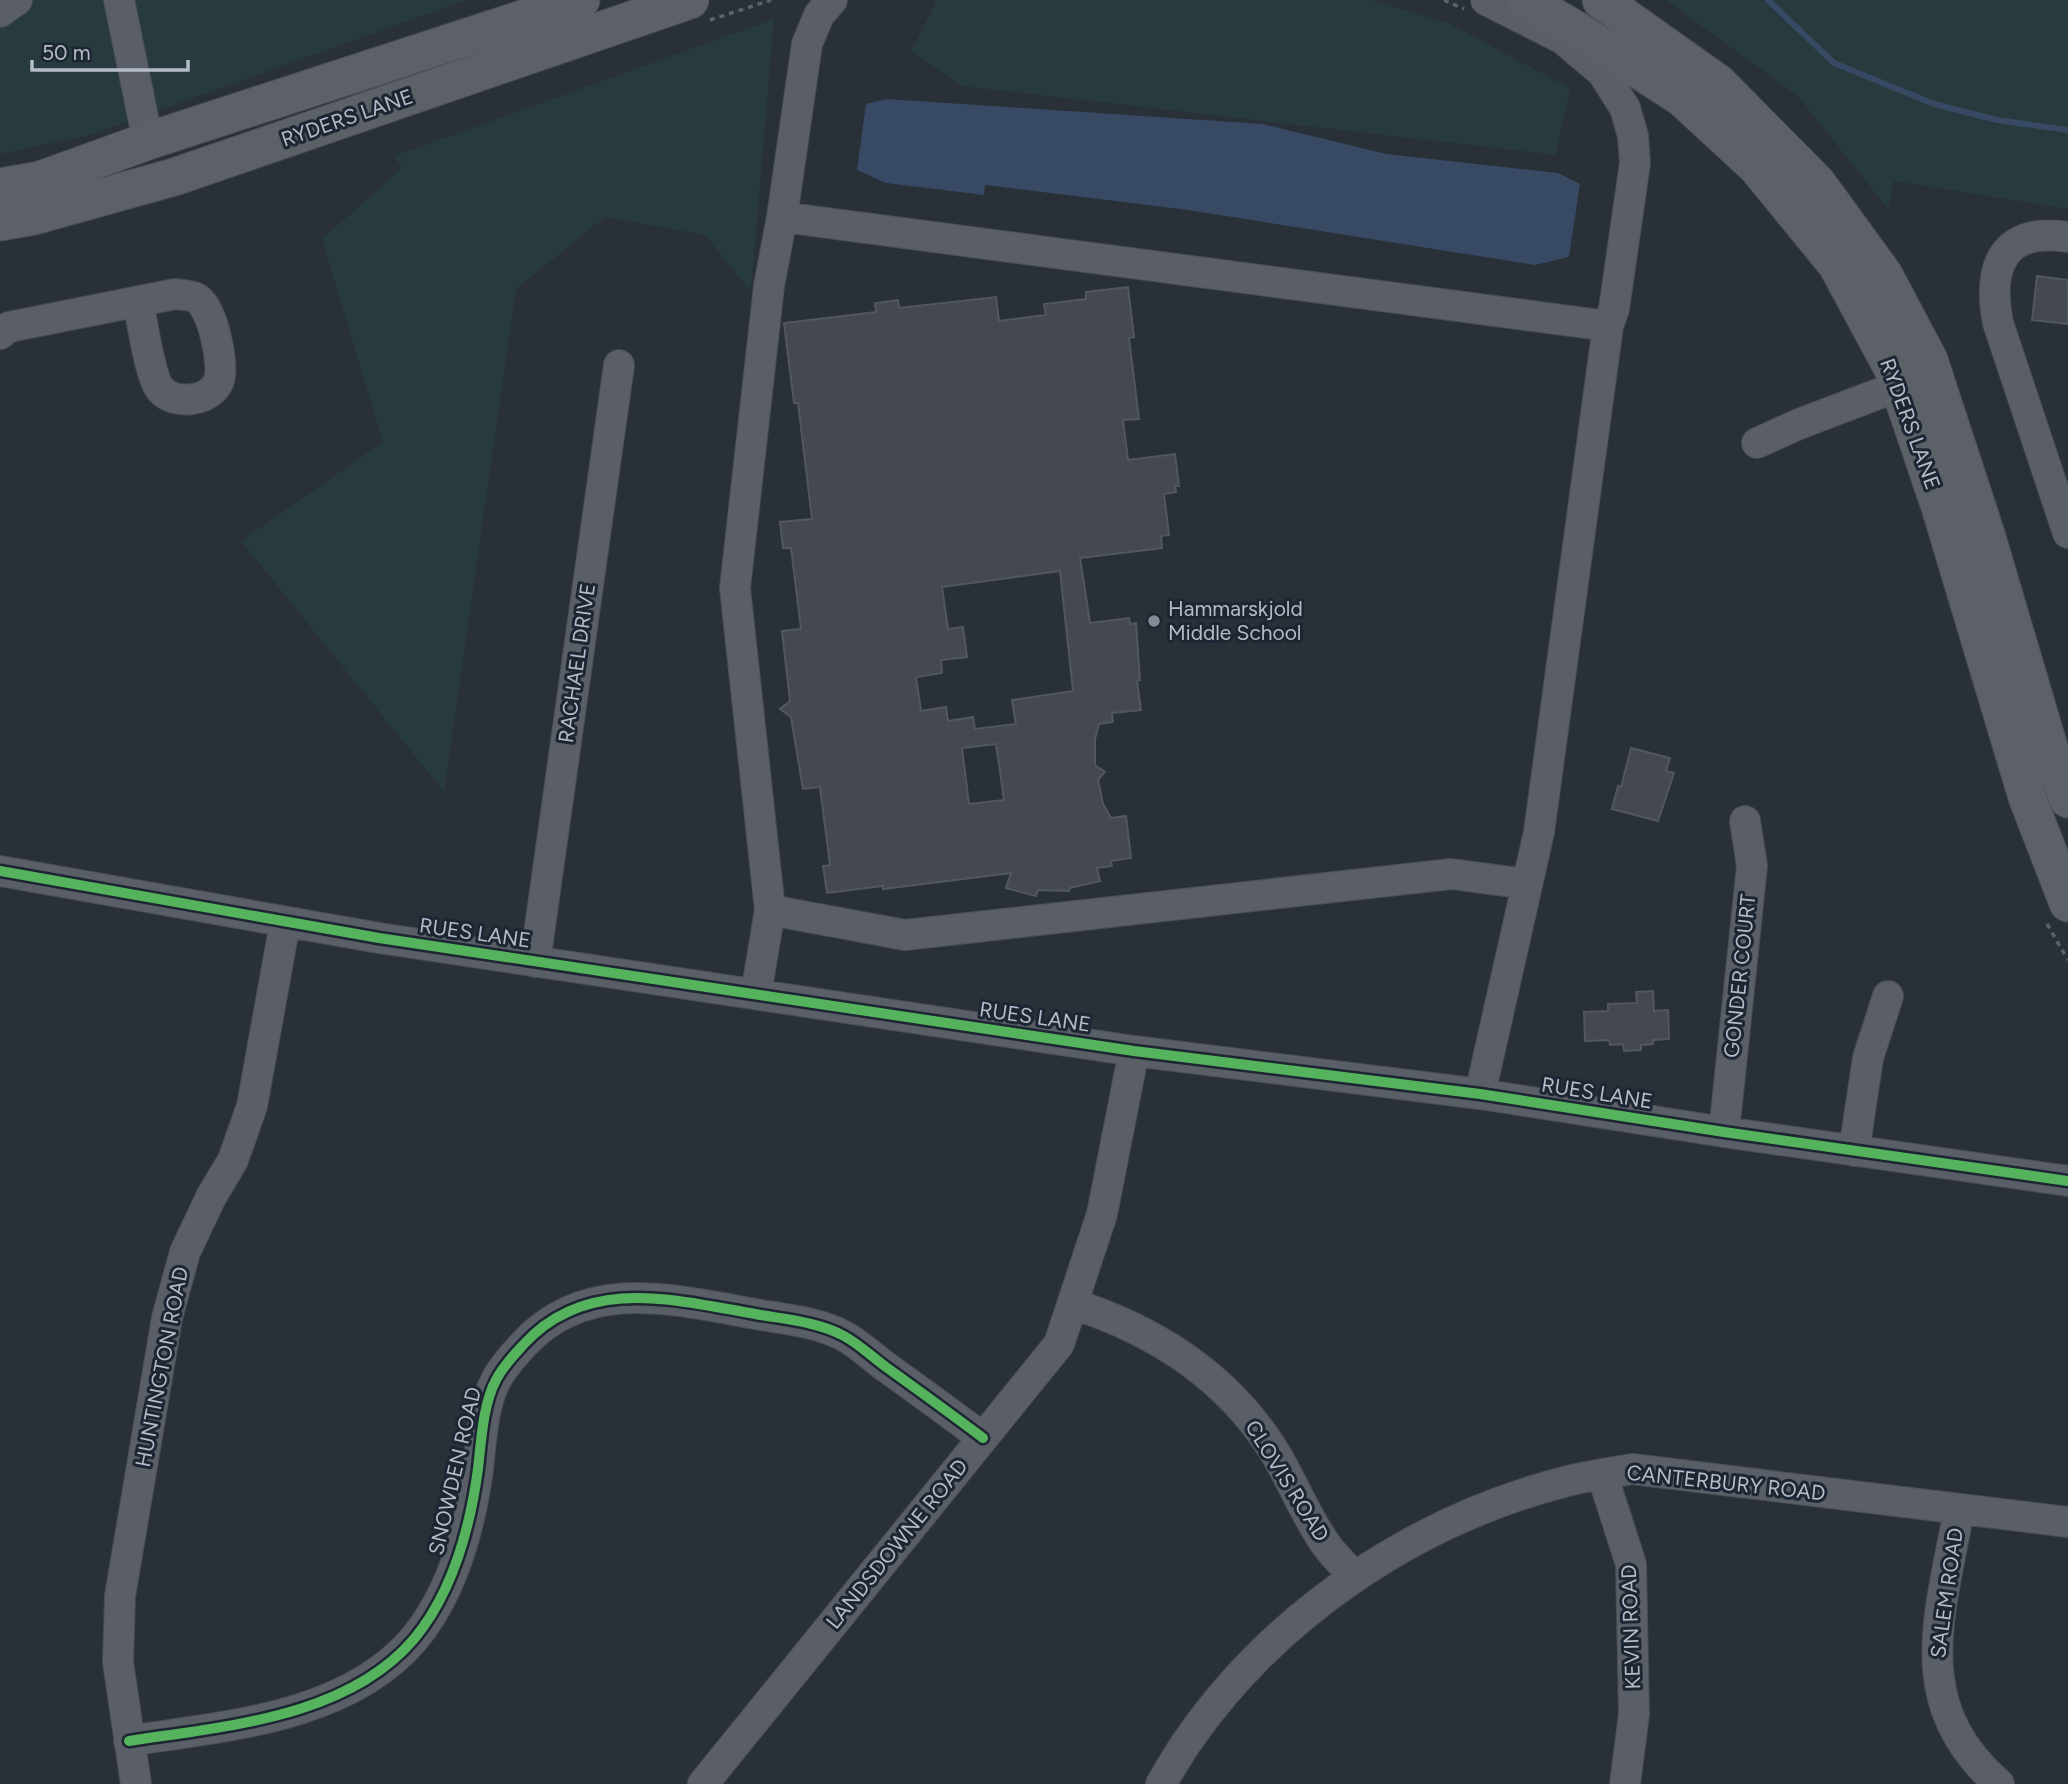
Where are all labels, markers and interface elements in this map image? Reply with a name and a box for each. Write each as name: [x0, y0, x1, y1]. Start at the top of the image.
scale bar: [32, 28, 187, 72]
text: 50 m: [42, 40, 91, 65]
street label: RYDERS LANE: [278, 83, 416, 152]
street label: RYDERS LANE: [1875, 355, 1946, 493]
street label: RACHAEL DRIVE: [553, 582, 600, 744]
place label: Hammarskjold Middle School: [1168, 596, 1303, 645]
marker: Hammarskjold Middle School: [1146, 613, 1162, 629]
street label: GONDER COURT: [1718, 892, 1761, 1059]
street label: RUES LANE: [418, 912, 532, 953]
street label: RUES LANE: [978, 996, 1092, 1037]
street label: RUES LANE: [1540, 1071, 1655, 1114]
street label: HUNTINGTON ROAD: [130, 1264, 193, 1469]
street label: SNOWDEN ROAD: [423, 1384, 486, 1557]
street label: CLOVIS ROAD: [1240, 1416, 1335, 1546]
street label: LANDSDOWNE ROAD: [820, 1454, 973, 1634]
street label: CANTERBURY ROAD: [1625, 1460, 1827, 1505]
street label: SALEM ROAD: [1925, 1526, 1968, 1660]
street label: KEVIN ROAD: [1616, 1564, 1645, 1690]

